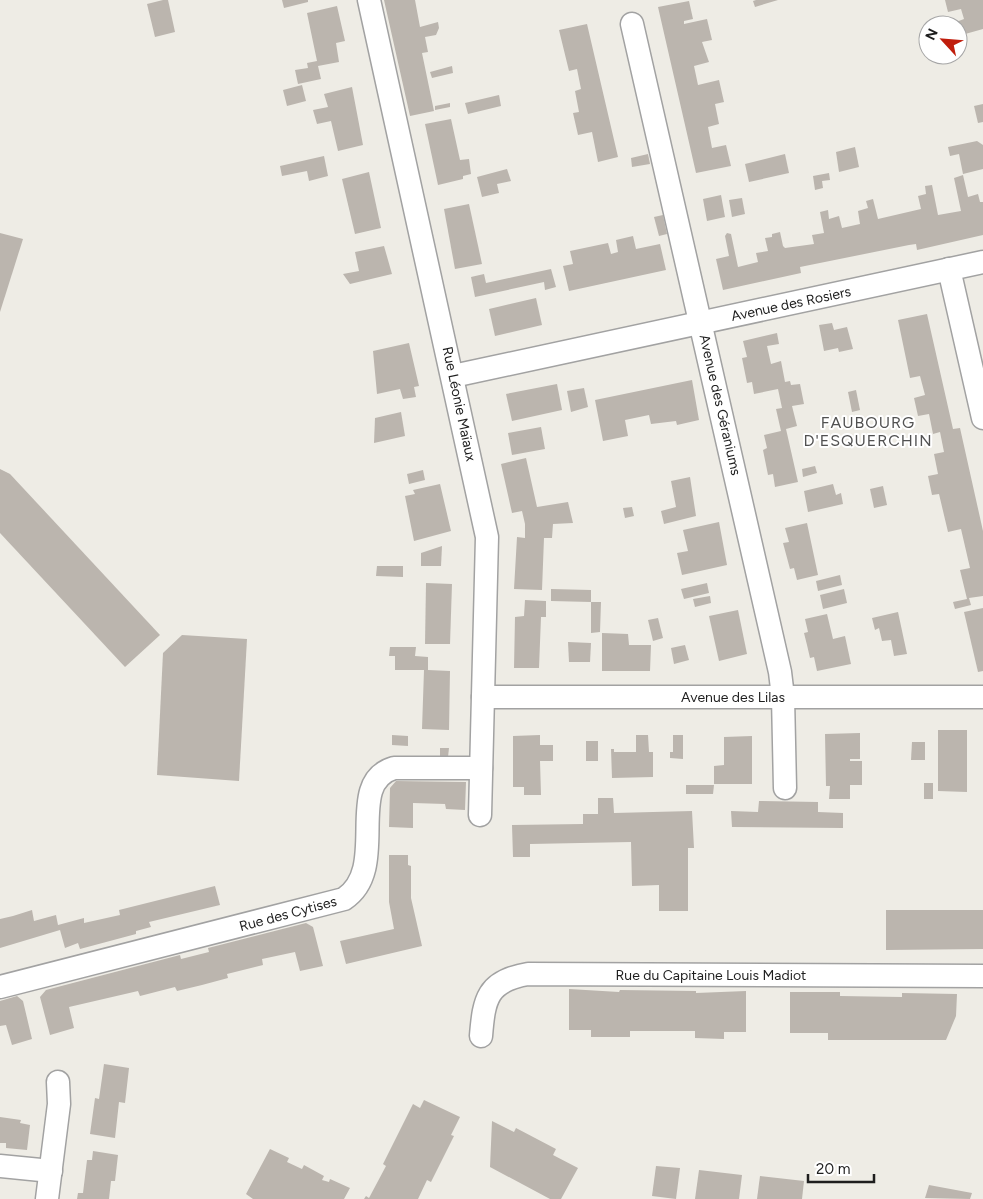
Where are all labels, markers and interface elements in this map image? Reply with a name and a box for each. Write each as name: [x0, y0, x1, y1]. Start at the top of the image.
north arrow: [918, 15, 968, 65]
text: N: [922, 26, 942, 43]
street label: Avenue des Rosiers: [729, 283, 853, 325]
street label: Avenue des Géraniums: [696, 333, 744, 477]
street label: Rue Léonie Maïaux: [439, 345, 480, 463]
district label: FAUBOURG D'ESQUERCHIN: [803, 413, 933, 450]
street label: Avenue des Lilas: [681, 689, 785, 706]
street label: Rue des Cytises: [237, 893, 339, 935]
street label: Rue du Capitaine Louis Madiot: [616, 967, 806, 984]
scale bar: [808, 1152, 874, 1184]
text: 20 m: [816, 1160, 850, 1178]

